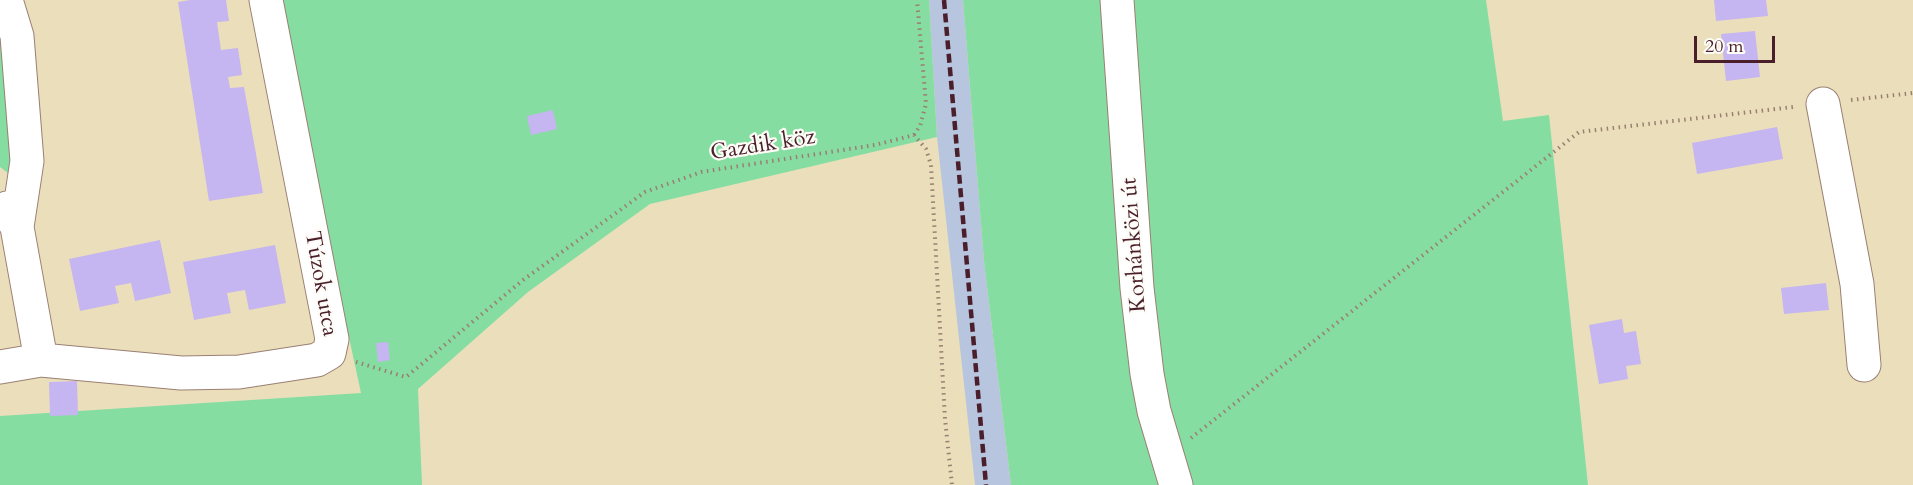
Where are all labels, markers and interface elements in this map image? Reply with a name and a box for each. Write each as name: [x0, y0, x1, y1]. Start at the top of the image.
scale bar: [1697, 24, 1778, 62]
text: 20 m: [1705, 34, 1744, 59]
street label: Gazdik köz: [709, 125, 817, 167]
street label: Korhánközi út: [1117, 177, 1153, 313]
street label: Túzok utca: [298, 229, 342, 339]

